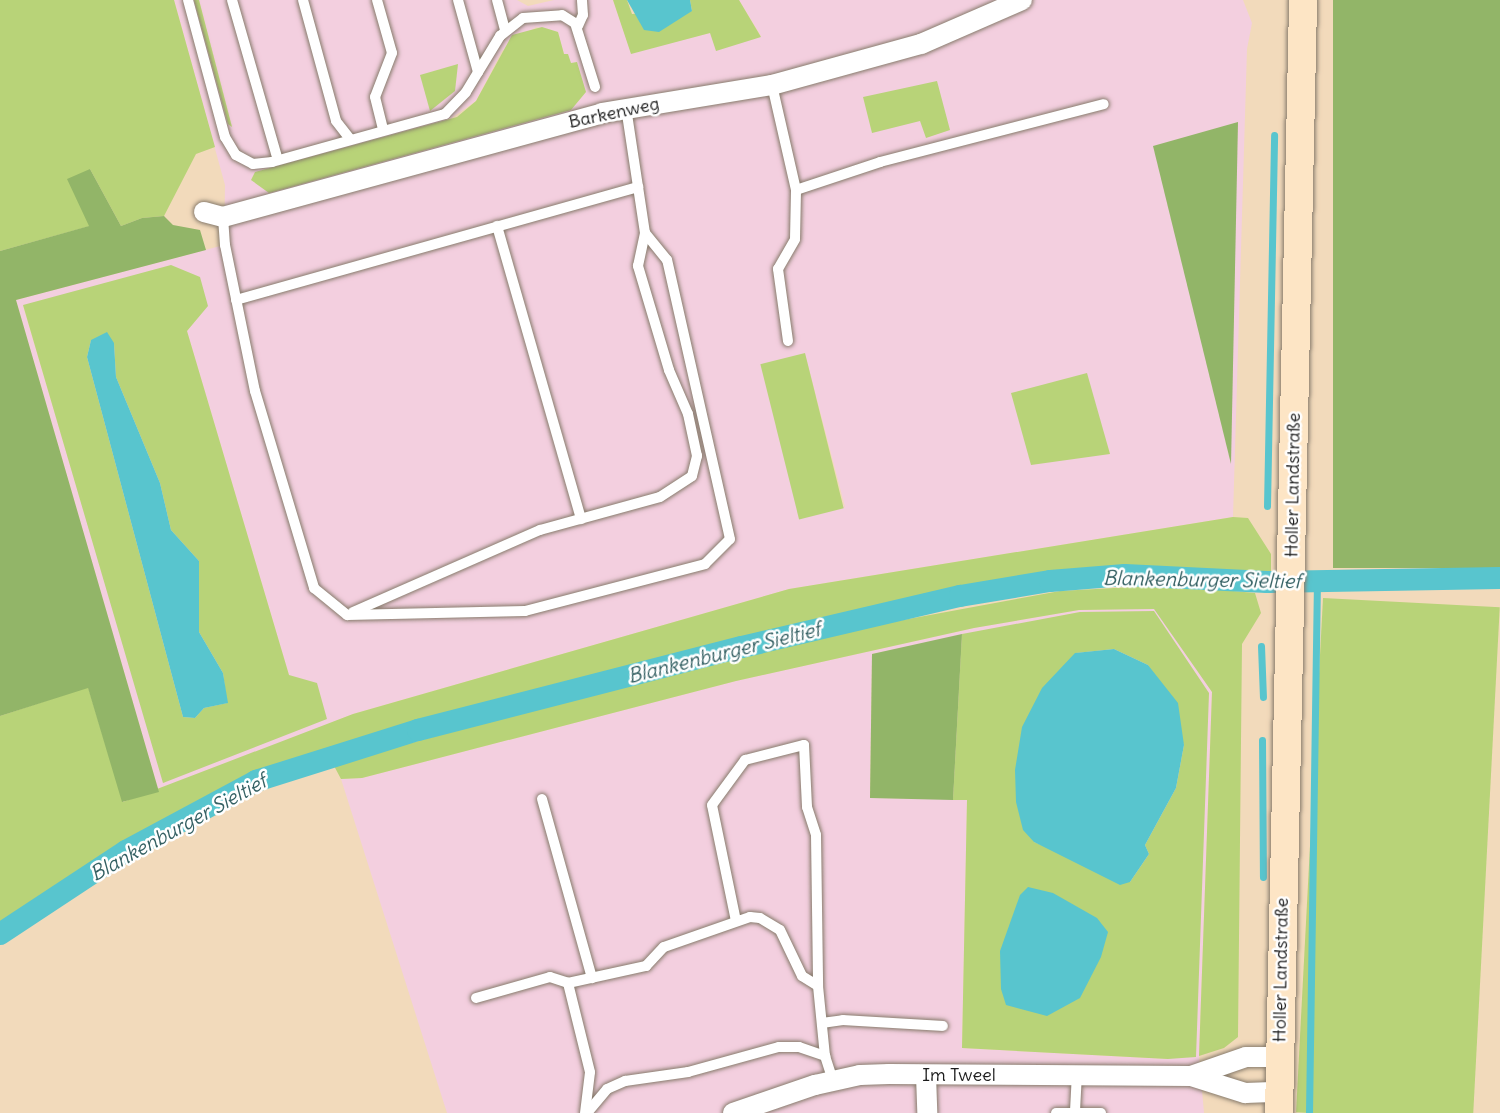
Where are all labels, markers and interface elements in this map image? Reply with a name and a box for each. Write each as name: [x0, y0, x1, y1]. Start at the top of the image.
street label: Barkenweg: [567, 93, 661, 133]
street label: Holler Landstraße: [1281, 413, 1305, 557]
water label: Blankenburger Sieltief: [1103, 565, 1301, 593]
water label: Blankenburger Sieltief: [625, 616, 823, 688]
water label: Blankenburger Sieltief: [86, 769, 270, 885]
street label: Holler Landstraße: [1269, 898, 1293, 1042]
street label: Im Tweel: [922, 1064, 996, 1086]

